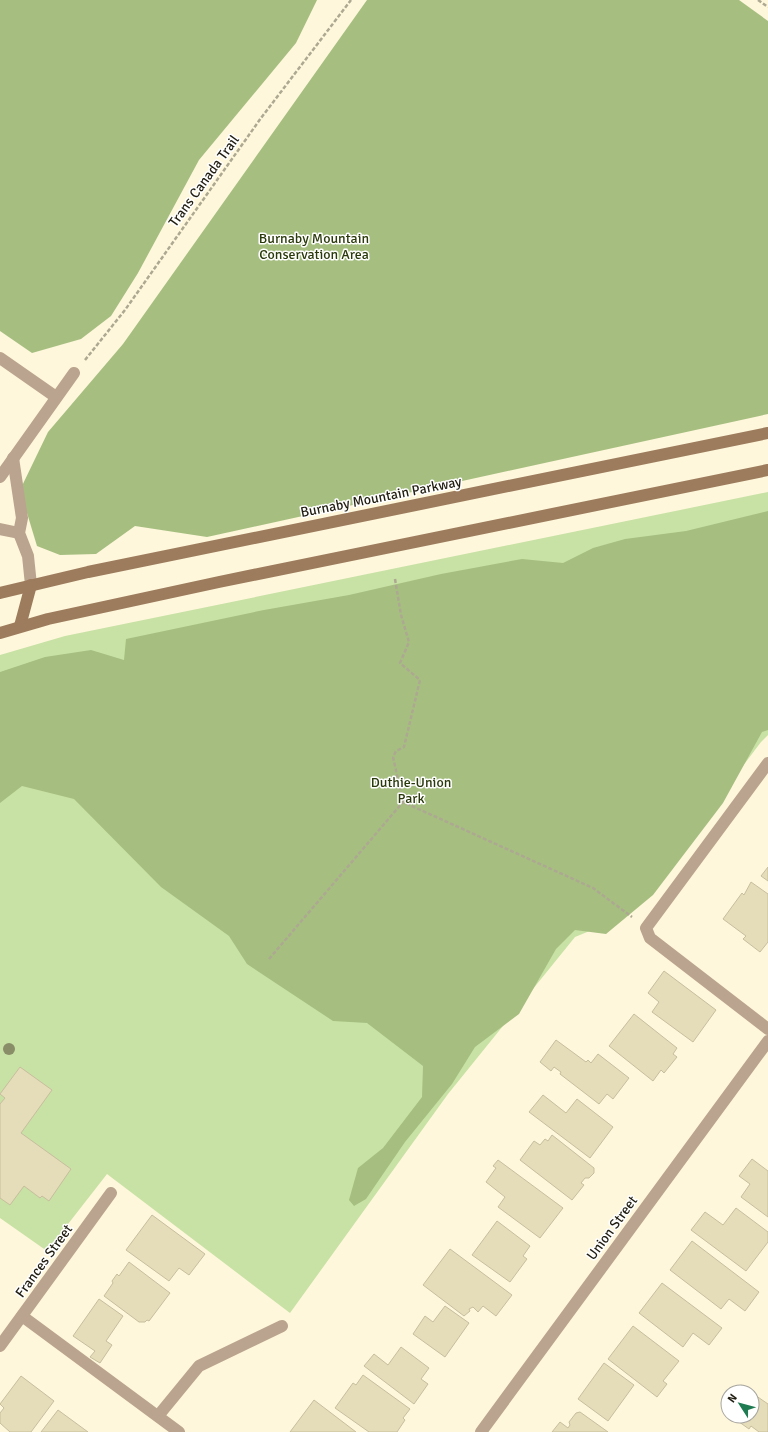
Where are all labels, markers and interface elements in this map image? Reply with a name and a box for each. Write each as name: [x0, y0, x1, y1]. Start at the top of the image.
street label: Trans Canada Trail: [165, 132, 243, 230]
park label: Burnaby Mountain Conservation Area: [259, 230, 369, 263]
street label: Burnaby Mountain Parkway: [299, 473, 463, 521]
park label: Duthie-Union Park: [371, 774, 451, 807]
street label: Union Street: [583, 1192, 641, 1263]
street label: Frances Street: [12, 1221, 76, 1301]
north arrow: [720, 1384, 760, 1424]
text: N: [725, 1391, 740, 1405]

